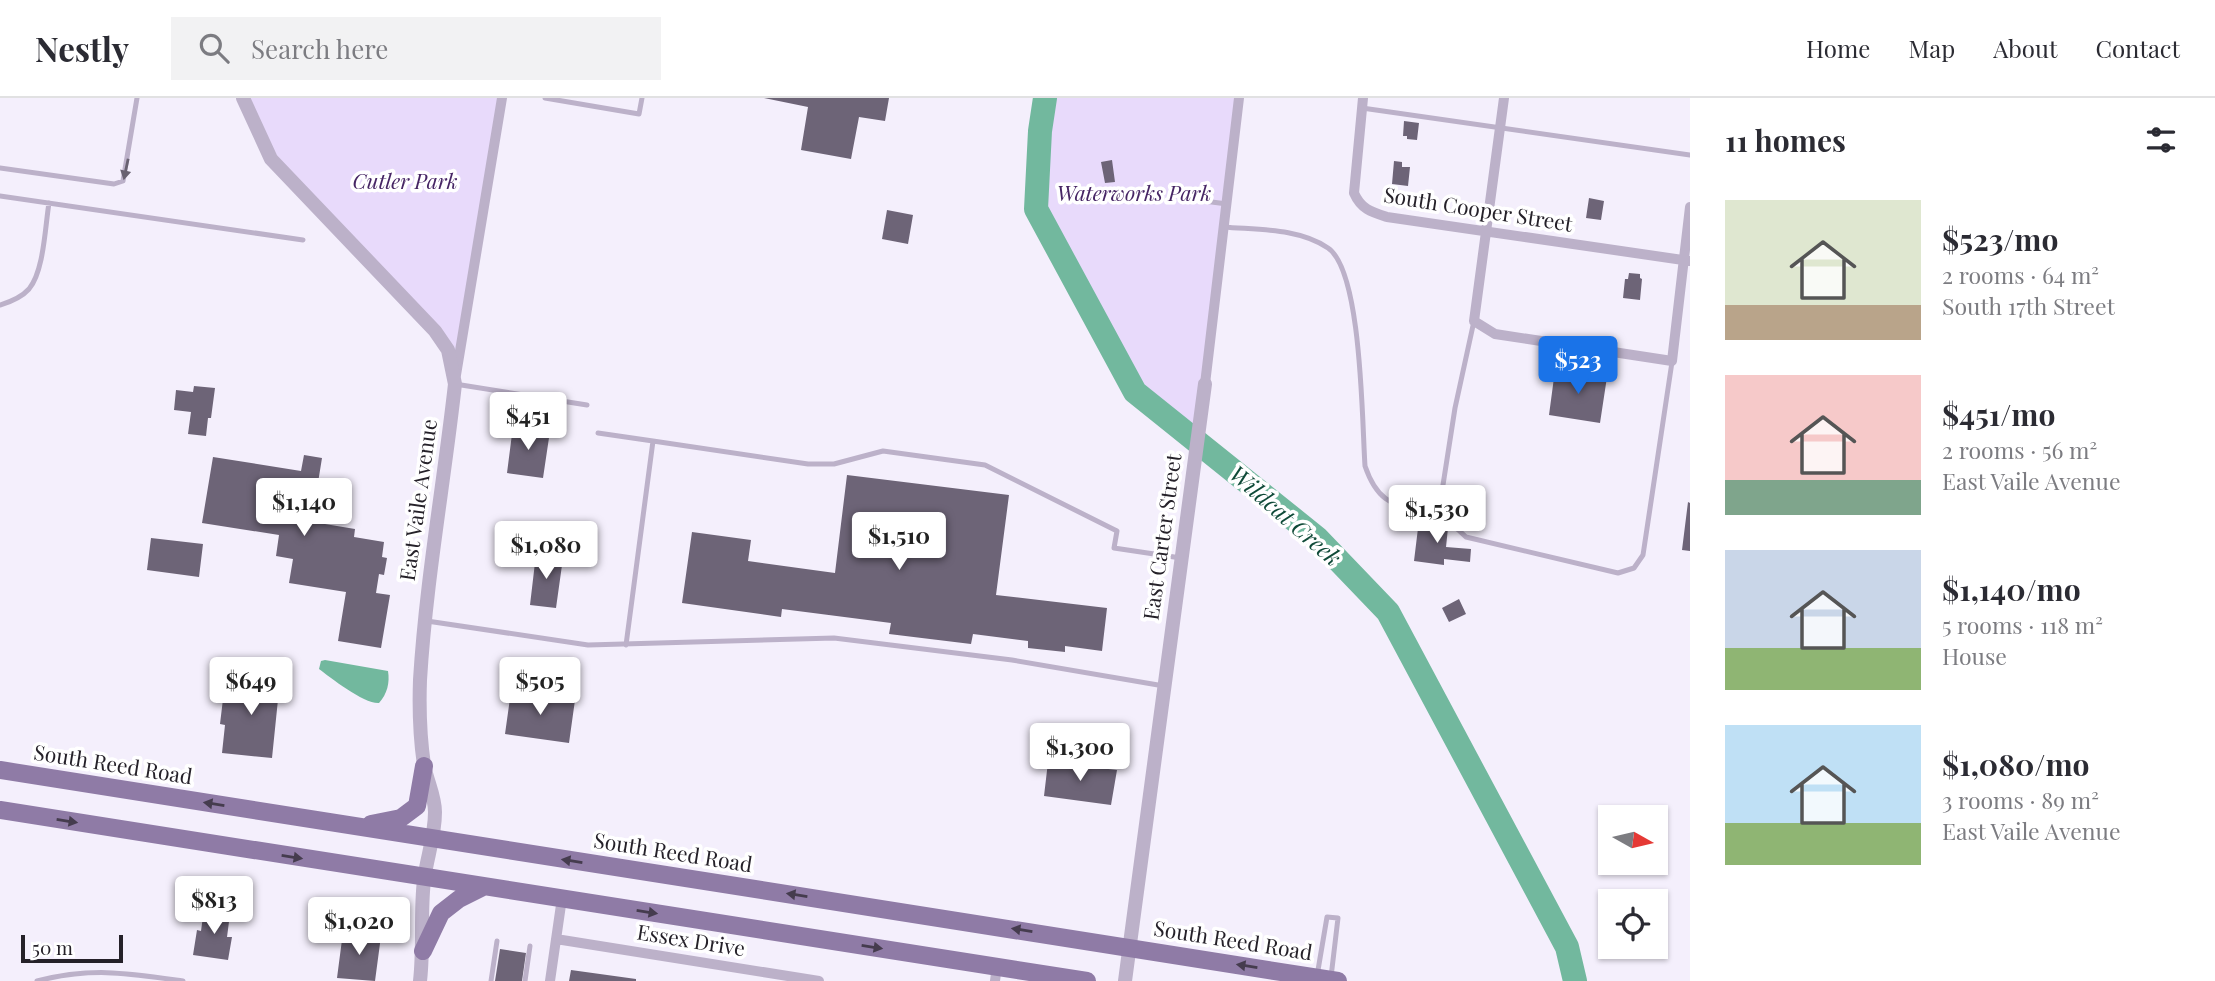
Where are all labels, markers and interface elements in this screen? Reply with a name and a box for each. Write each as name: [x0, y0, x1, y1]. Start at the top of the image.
search box: [171, 17, 661, 80]
text: Nestly: [35, 26, 129, 70]
icon: search: [195, 29, 233, 67]
text: Search here: [251, 31, 389, 66]
text: Home: [1806, 32, 1870, 64]
text: Map: [1908, 32, 1955, 64]
text: About: [1993, 32, 2057, 64]
text: Contact: [2095, 32, 2180, 64]
text: 11 homes: [1725, 120, 1846, 160]
icon: filters: [2142, 121, 2180, 159]
one-way arrow: [121, 158, 132, 180]
park label: Cutler Park: [352, 166, 458, 194]
park label: Waterworks Park: [1057, 178, 1211, 206]
street label: South Cooper Street: [1382, 179, 1575, 237]
text: $523/mo: [1942, 219, 2058, 259]
icon: home: [1781, 228, 1865, 312]
text: 2 rooms · 64 m²: [1942, 259, 2099, 290]
text: South 17th Street: [1942, 290, 2115, 321]
pin: $523: [1537, 336, 1619, 396]
text: $523: [1554, 343, 1602, 374]
pin: $451: [487, 392, 569, 452]
text: $451/mo: [1942, 394, 2055, 434]
text: $451: [506, 399, 550, 430]
icon: home: [1781, 403, 1865, 487]
street label: East Vaile Avenue: [392, 417, 442, 582]
text: 2 rooms · 56 m²: [1942, 434, 2097, 465]
street label: East Carter Street: [1135, 451, 1187, 622]
water label: Wildcat Creek: [1223, 458, 1349, 572]
text: East Vaile Avenue: [1942, 465, 2121, 496]
pin: $1,140: [247, 478, 361, 538]
text: $1,140: [272, 485, 336, 516]
pin: $1,530: [1380, 486, 1494, 545]
text: $1,530: [1405, 492, 1469, 523]
pin: $1,510: [842, 512, 956, 572]
text: $1,510: [868, 519, 930, 550]
pin: $1,080: [489, 522, 603, 581]
text: $1,080: [511, 528, 581, 559]
text: $1,140/mo: [1942, 569, 2081, 609]
icon: home: [1781, 578, 1865, 662]
text: 5 rooms · 118 m²: [1942, 609, 2103, 640]
text: House: [1942, 640, 2007, 671]
pin: $649: [210, 658, 292, 717]
pin: $505: [499, 658, 581, 717]
text: $649: [226, 664, 276, 695]
text: $505: [515, 664, 565, 695]
pin: $1,300: [1023, 724, 1137, 783]
text: $1,300: [1046, 730, 1114, 761]
street label: South Reed Road: [32, 737, 195, 789]
text: $1,080/mo: [1942, 744, 2090, 784]
icon: home: [1781, 753, 1865, 837]
text: 3 rooms · 89 m²: [1942, 784, 2099, 815]
one-way arrow: [203, 798, 225, 809]
north arrow: [1598, 805, 1668, 875]
map controls: [1598, 805, 1668, 959]
text: East Vaile Avenue: [1942, 815, 2121, 846]
one-way arrow: [57, 816, 79, 827]
street label: South Reed Road: [592, 825, 755, 877]
one-way arrow: [281, 852, 303, 863]
one-way arrow: [561, 855, 583, 866]
pin: $813: [173, 876, 255, 936]
text: $813: [191, 883, 237, 914]
button: locate: [1598, 889, 1668, 959]
one-way arrow: [786, 890, 808, 901]
pin: $1,020: [302, 898, 416, 957]
text: $1,020: [324, 904, 394, 935]
one-way arrow: [636, 907, 658, 918]
street label: South Reed Road: [1152, 913, 1315, 965]
street label: Essex Drive: [635, 917, 747, 961]
one-way arrow: [1011, 925, 1033, 936]
scale bar: [21, 932, 122, 964]
text: 50 m: [32, 934, 73, 960]
one-way arrow: [861, 942, 883, 953]
one-way arrow: [1235, 960, 1257, 971]

